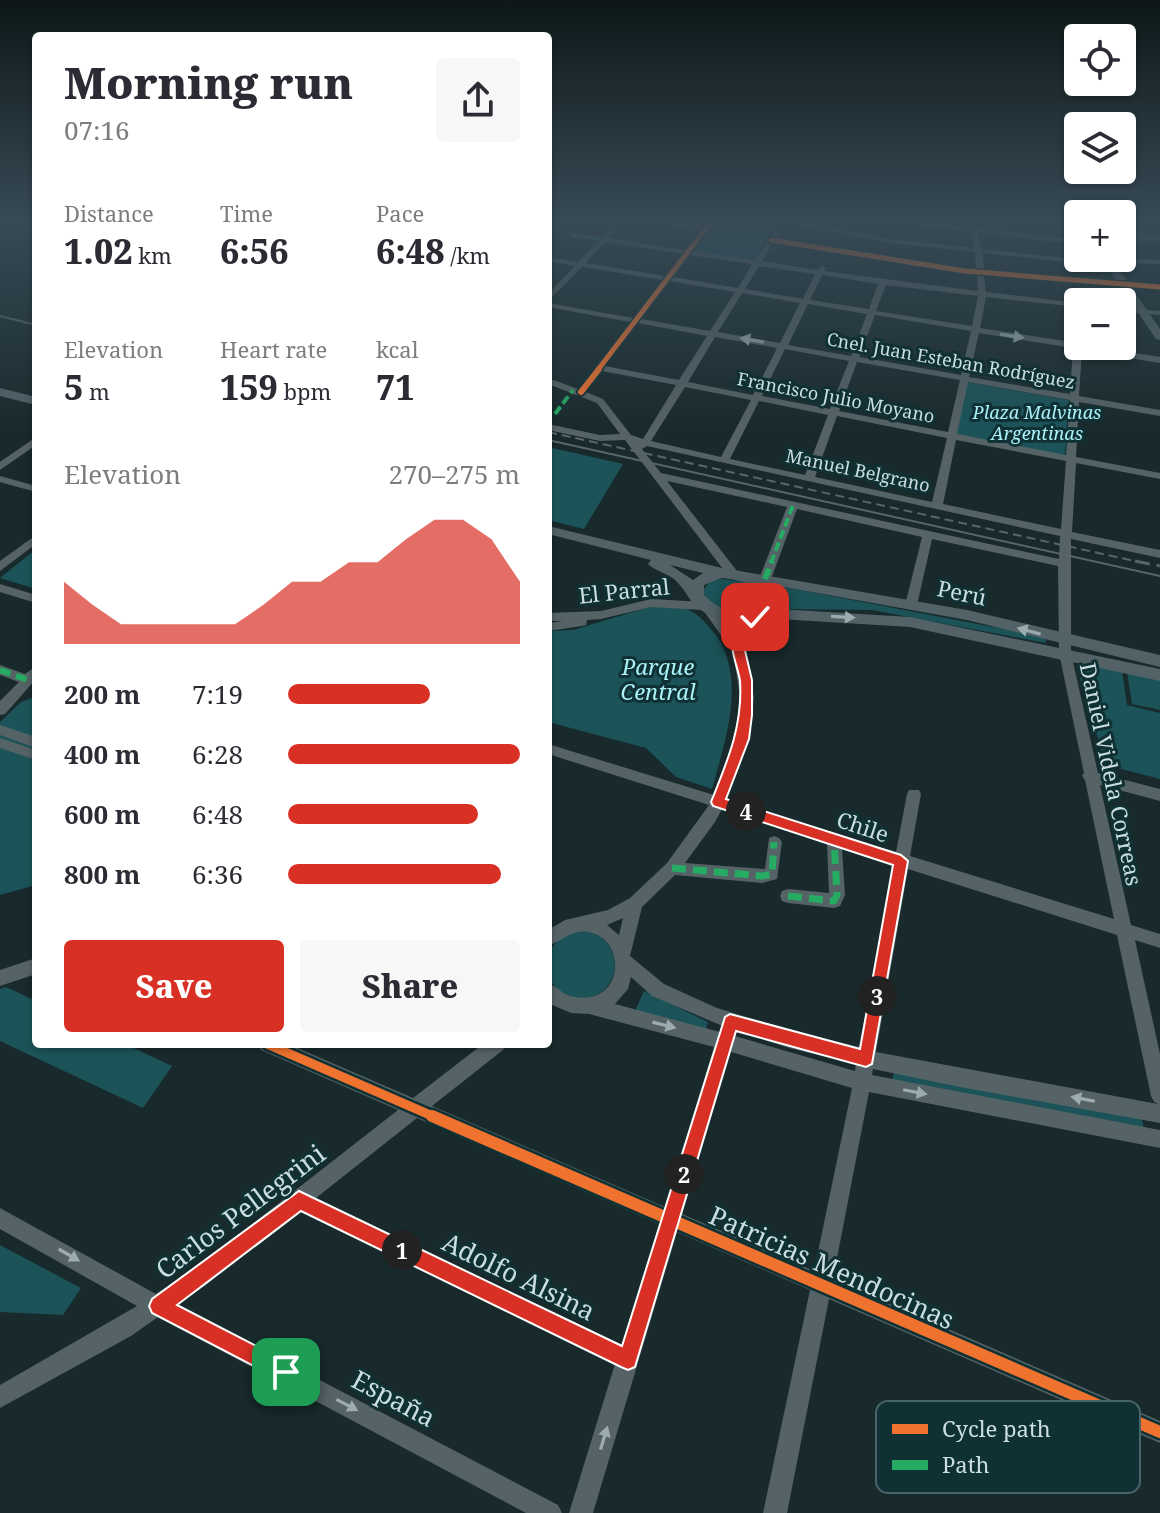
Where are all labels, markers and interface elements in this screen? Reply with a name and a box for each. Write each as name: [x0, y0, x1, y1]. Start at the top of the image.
map controls: [1064, 24, 1136, 360]
button: locate: [1064, 24, 1136, 96]
text: Morning run: [64, 52, 353, 112]
button: share: [436, 58, 520, 142]
text: 07:16: [64, 112, 130, 148]
button: layers: [1064, 112, 1136, 184]
text: Distance: [64, 198, 154, 228]
text: Time: [220, 198, 273, 228]
text: Pace: [376, 198, 424, 228]
button: +: [1064, 200, 1136, 272]
text: 1.02: [64, 228, 132, 274]
text: 6:56: [220, 228, 288, 274]
text: 6:48: [376, 228, 444, 274]
text: km: [132, 240, 172, 270]
text: /km: [444, 240, 490, 270]
button: −: [1064, 288, 1136, 360]
street label: Cnel. Juan Esteban Rodríguez: [825, 326, 1077, 394]
one-way arrow: [999, 330, 1024, 342]
text: Elevation: [64, 334, 163, 364]
text: Heart rate: [220, 334, 327, 364]
text: kcal: [376, 334, 418, 364]
one-way arrow: [740, 334, 765, 346]
text: 5: [64, 364, 83, 410]
text: 159: [220, 364, 278, 410]
text: 71: [376, 364, 415, 410]
street label: Francisco Julio Moyano: [735, 366, 937, 428]
text: m: [83, 376, 110, 406]
text: bpm: [278, 376, 331, 406]
park label: Plaza Malvinas Argentinas: [972, 400, 1101, 445]
street label: Manuel Belgrano: [784, 443, 932, 497]
text: Elevation: [64, 456, 181, 492]
text: 270–275 m: [388, 456, 520, 492]
street label: El Parral: [577, 570, 671, 610]
street label: Perú: [935, 572, 989, 612]
pin: [721, 583, 789, 651]
icon: check: [733, 595, 777, 639]
one-way arrow: [831, 611, 856, 624]
one-way arrow: [1017, 624, 1042, 636]
park label: Parque Central: [620, 651, 696, 706]
street label: Daniel Videla Correas: [1074, 660, 1150, 888]
text: 200 m: [64, 676, 140, 712]
text: 7:19: [192, 676, 243, 712]
text: 400 m: [64, 736, 140, 772]
text: 6:28: [192, 736, 243, 772]
pin: 4: [726, 791, 766, 831]
text: 600 m: [64, 796, 140, 832]
text: 6:48: [192, 796, 243, 832]
text: 4: [740, 796, 752, 826]
street label: Chile: [833, 804, 893, 848]
text: 800 m: [64, 856, 140, 892]
text: 6:36: [192, 856, 243, 892]
button: Save: [64, 940, 284, 1032]
button: Share: [300, 940, 520, 1032]
pin: 3: [857, 976, 897, 1016]
text: 3: [871, 981, 883, 1011]
one-way arrow: [652, 1019, 677, 1031]
one-way arrow: [903, 1086, 928, 1099]
one-way arrow: [1071, 1093, 1096, 1105]
street label: Carlos Pellegrini: [148, 1135, 332, 1287]
pin: 2: [664, 1154, 704, 1194]
text: 2: [678, 1159, 690, 1189]
street label: Patricias Mendocinas: [704, 1197, 960, 1337]
street label: Adolfo Alsina: [436, 1223, 602, 1329]
pin: 1: [382, 1230, 422, 1270]
text: 1: [396, 1235, 408, 1265]
one-way arrow: [57, 1248, 80, 1262]
pin: [252, 1338, 320, 1406]
icon: arrive: [264, 1350, 308, 1394]
street label: España: [346, 1361, 442, 1435]
one-way arrow: [335, 1398, 358, 1411]
legend: [876, 1401, 1140, 1493]
text: Cycle path: [942, 1413, 1051, 1443]
one-way arrow: [598, 1426, 611, 1450]
text: Path: [942, 1449, 989, 1479]

